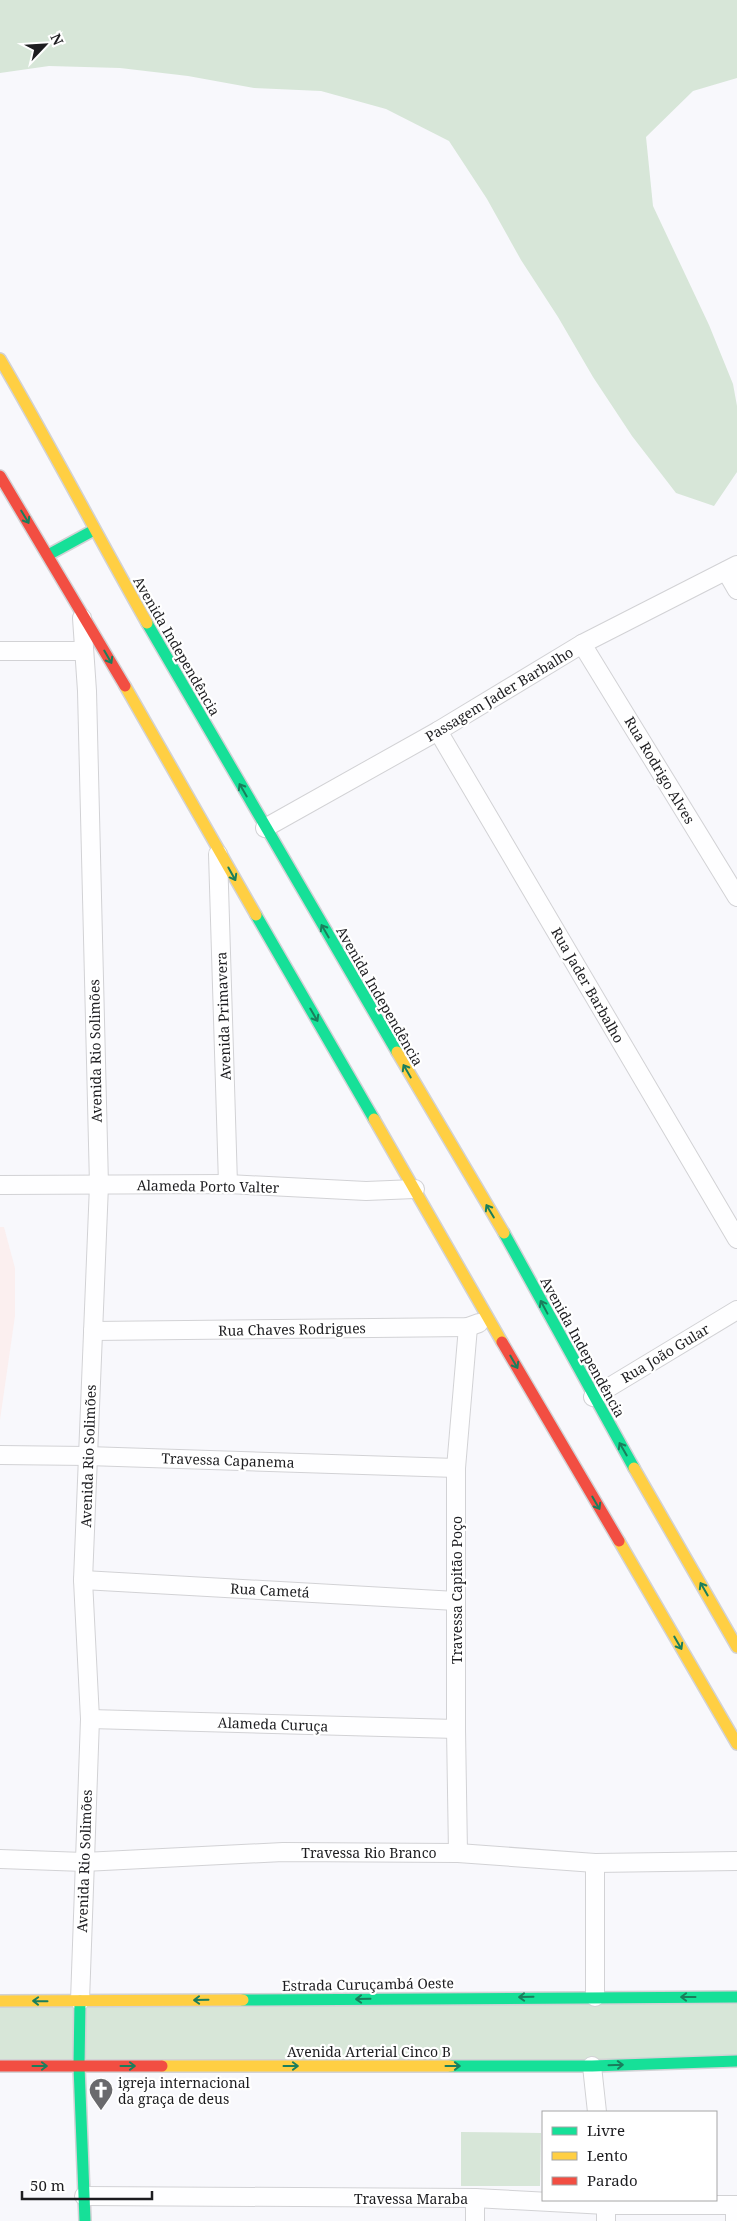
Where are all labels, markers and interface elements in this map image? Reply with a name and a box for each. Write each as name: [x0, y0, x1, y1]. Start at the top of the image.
north arrow: [20, 20, 70, 70]
text: N: [46, 30, 68, 48]
one-way arrow: [21, 510, 31, 524]
street label: Avenida Independência: [129, 573, 225, 719]
street label: Passagem Jader Barbalho: [422, 642, 576, 746]
one-way arrow: [103, 650, 113, 664]
street label: Rua Rodrigo Alves: [620, 713, 700, 827]
one-way arrow: [238, 783, 248, 798]
one-way arrow: [227, 867, 237, 882]
street label: Avenida Independência: [332, 923, 428, 1069]
one-way arrow: [319, 924, 329, 938]
street label: Rua Jader Barbalho: [547, 924, 629, 1046]
street label: Avenida Primavera: [211, 951, 235, 1081]
street label: Avenida Rio Solimões: [84, 979, 106, 1123]
one-way arrow: [309, 1007, 319, 1021]
one-way arrow: [401, 1064, 411, 1079]
street label: Alameda Porto Valter: [137, 1175, 280, 1197]
one-way arrow: [484, 1204, 494, 1218]
street label: Avenida Independência: [536, 1273, 630, 1421]
one-way arrow: [539, 1299, 549, 1314]
street label: Rua Chaves Rodrigues: [218, 1318, 366, 1340]
street label: Rua João Gular: [617, 1319, 713, 1387]
one-way arrow: [509, 1355, 519, 1369]
street label: Avenida Rio Solimões: [76, 1384, 100, 1528]
one-way arrow: [617, 1442, 627, 1456]
street label: Travessa Capanema: [161, 1448, 295, 1472]
one-way arrow: [591, 1495, 601, 1510]
street label: Travessa Capitão Poço: [447, 1516, 466, 1664]
street label: Rua Cametá: [230, 1578, 310, 1602]
one-way arrow: [699, 1582, 709, 1597]
one-way arrow: [673, 1635, 683, 1650]
street label: Alameda Curuça: [217, 1713, 329, 1735]
street label: Avenida Rio Solimões: [72, 1789, 96, 1933]
street label: Travessa Rio Branco: [301, 1843, 437, 1862]
street label: Estrada Curuçambá Oeste: [282, 1973, 454, 1995]
one-way arrow: [518, 1992, 534, 2002]
one-way arrow: [681, 1992, 697, 2002]
one-way arrow: [356, 1994, 372, 2004]
one-way arrow: [193, 1995, 210, 2005]
one-way arrow: [32, 1996, 48, 2006]
street label: Avenida Arterial Cinco B: [287, 2042, 451, 2061]
one-way arrow: [31, 2061, 47, 2071]
one-way arrow: [120, 2061, 136, 2071]
one-way arrow: [282, 2061, 298, 2071]
one-way arrow: [444, 2061, 461, 2071]
one-way arrow: [607, 2061, 623, 2070]
place label: igreja internacional da graça de deus: [118, 2073, 251, 2108]
church icon: igreja internacional da graça de deus: [88, 2077, 114, 2111]
legend: [542, 2111, 717, 2201]
text: Livre: [587, 2120, 625, 2140]
text: Lento: [587, 2145, 628, 2165]
scale bar: [22, 2168, 152, 2200]
text: Parado: [587, 2170, 638, 2190]
text: 50 m: [30, 2175, 65, 2195]
street label: Travessa Maraba: [354, 2189, 468, 2208]

